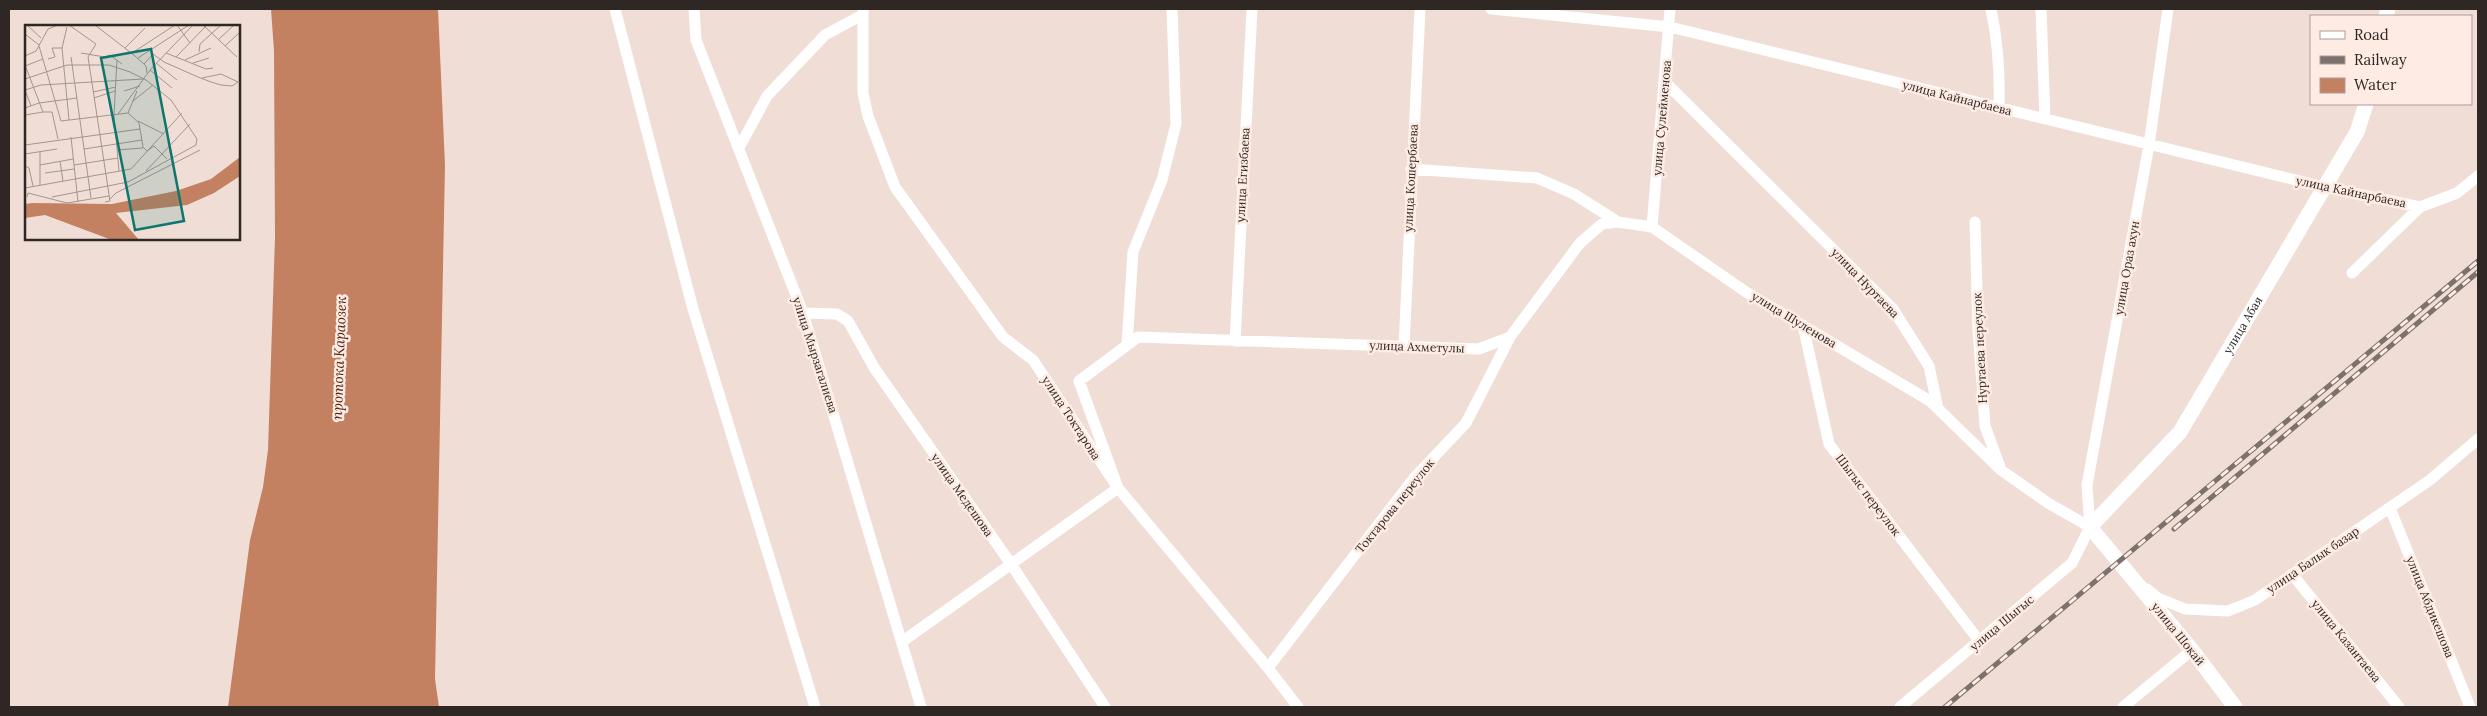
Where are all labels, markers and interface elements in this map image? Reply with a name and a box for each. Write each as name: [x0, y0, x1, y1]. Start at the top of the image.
legend: [2310, 15, 2472, 105]
inset map: [25, 25, 240, 240]
text: Road: [2354, 25, 2389, 44]
text: Railway: [2354, 50, 2407, 69]
street label: улица Сулейменова: [1649, 60, 1674, 176]
text: Water: [2354, 75, 2397, 94]
street label: улица Кайнарбаева: [1901, 77, 2013, 118]
street label: улица Кошербаева: [1400, 124, 1421, 232]
street label: улица Егизбаева: [1233, 127, 1252, 223]
street label: улица Кайнарбаева: [2295, 173, 2407, 210]
street label: улица Ораз ахун: [2111, 220, 2142, 316]
street label: улица Нуртаева: [1828, 245, 1903, 321]
street label: улица Шуленова: [1749, 288, 1839, 351]
street label: Нуртаева переулок: [1969, 292, 1990, 404]
street label: улица Абая: [2220, 293, 2265, 357]
street label: улица Мырзагалиева: [790, 295, 841, 415]
water label: протока Караозек: [328, 296, 350, 420]
street label: улица Ахметулы: [1369, 337, 1465, 356]
street label: улица Токтарова: [1039, 373, 1104, 462]
street label: улица Медешова: [928, 450, 997, 539]
street label: Шыгыс переулок: [1833, 451, 1905, 539]
street label: Токтарова переулок: [1352, 455, 1438, 556]
street label: улица Балык базар: [2264, 523, 2362, 596]
street label: улица Абдикешова: [2403, 554, 2458, 660]
street label: улица Шыгыс: [1967, 591, 2037, 654]
street label: улица Казантаева: [2308, 596, 2384, 685]
street label: улица Шокай: [2148, 599, 2208, 668]

